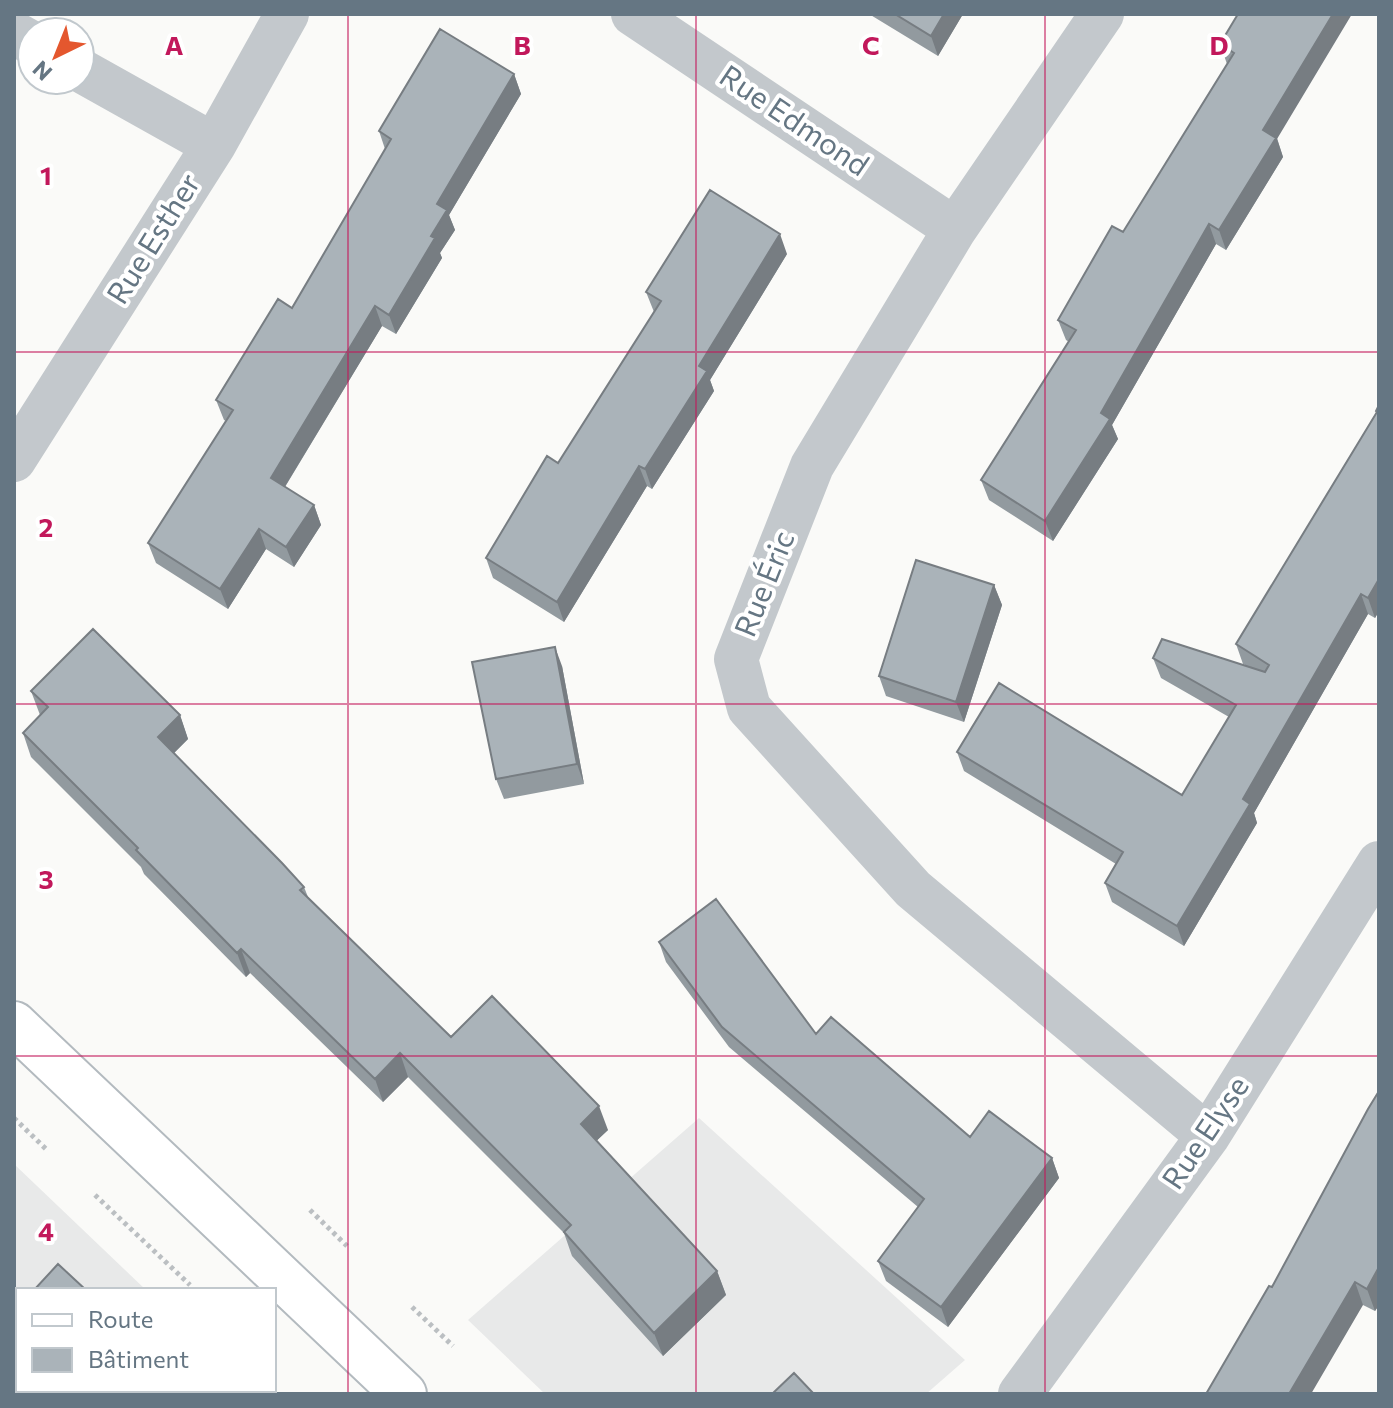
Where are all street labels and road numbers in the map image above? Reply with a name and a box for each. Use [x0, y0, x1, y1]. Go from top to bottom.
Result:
street label: Rue Edmond [714, 55, 877, 182]
street label: Rue Esther [97, 166, 206, 310]
street label: Rue Éric [725, 525, 801, 641]
street label: Rue Elyse [1153, 1068, 1255, 1195]

